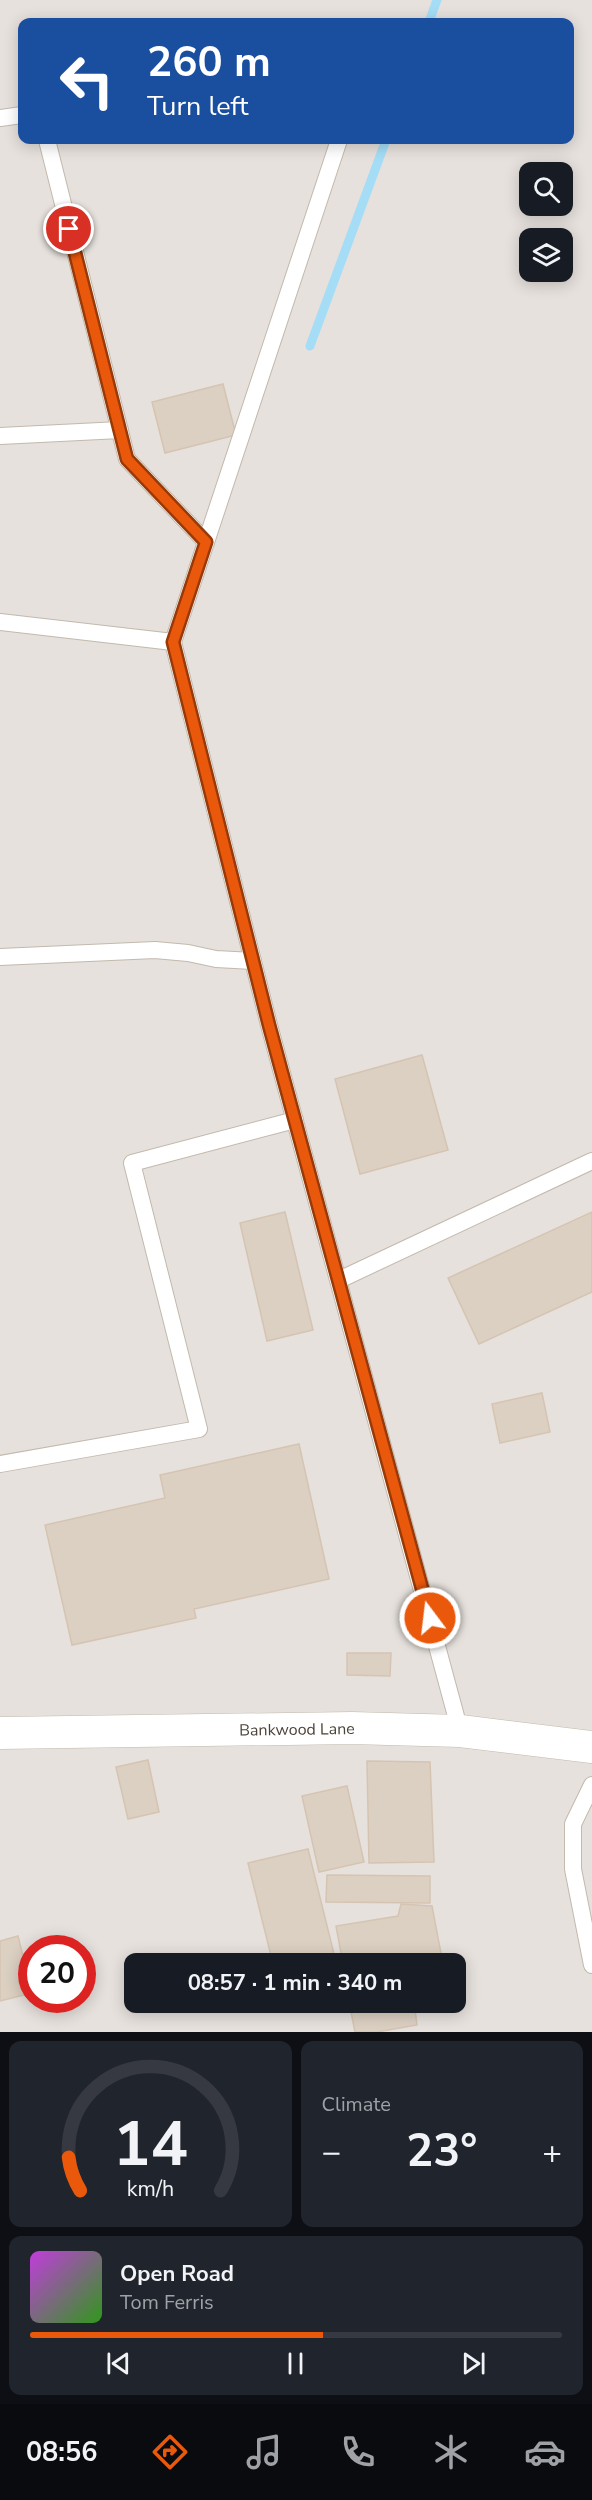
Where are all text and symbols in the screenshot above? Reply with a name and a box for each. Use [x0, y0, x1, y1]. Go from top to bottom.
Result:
text: 260 m [147, 34, 271, 91]
icon: left [48, 42, 126, 120]
text: Turn left [147, 88, 248, 125]
map controls [519, 162, 573, 282]
button: search [519, 162, 573, 216]
pin [43, 203, 94, 254]
icon: arrive [52, 212, 85, 245]
button: layers [519, 228, 573, 282]
position arrow [398, 1586, 462, 1650]
street label: Bankwood Lane [239, 1718, 355, 1742]
speed limit sign: 20 [18, 1935, 96, 2013]
text: 08:57 · 1 min · 340 m [188, 1968, 402, 1998]
text: Climate [322, 2091, 391, 2118]
text: 14 [113, 2102, 188, 2187]
text: 23° [406, 2121, 477, 2182]
text: − [322, 2130, 341, 2175]
text: + [542, 2130, 562, 2175]
text: km/h [127, 2174, 174, 2204]
text: Open Road [120, 2259, 234, 2289]
text: Tom Ferris [120, 2289, 214, 2316]
icon: previous [102, 2347, 135, 2380]
icon: pause [279, 2347, 312, 2380]
icon: next [457, 2347, 490, 2380]
icon: directions [149, 2431, 191, 2473]
icon: music [243, 2431, 285, 2473]
icon: phone [337, 2431, 379, 2473]
icon: climate [430, 2431, 472, 2473]
icon: car [524, 2431, 566, 2473]
text: 08:56 [26, 2434, 97, 2471]

